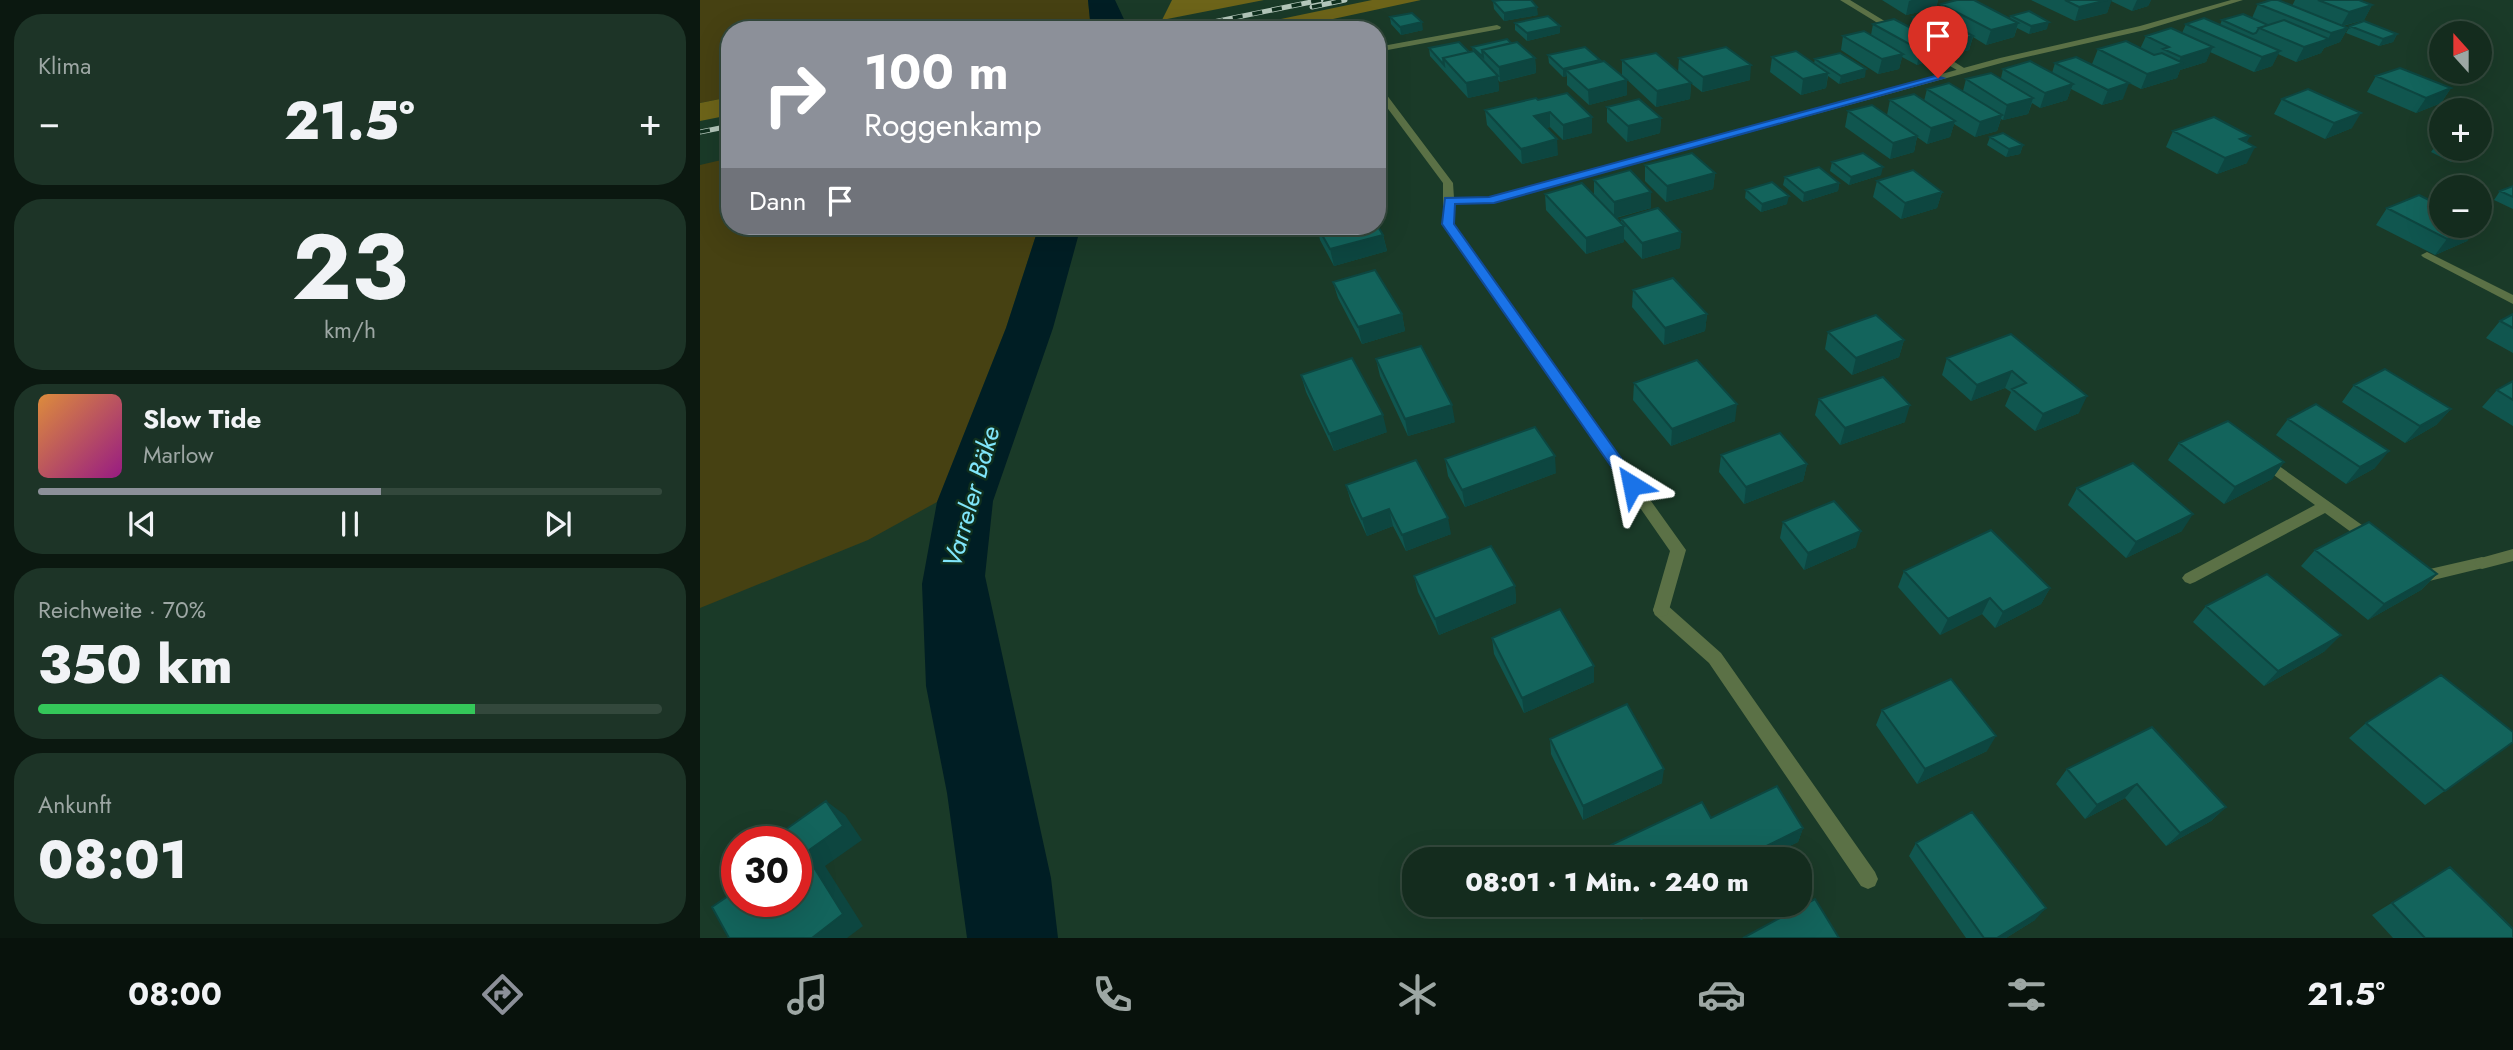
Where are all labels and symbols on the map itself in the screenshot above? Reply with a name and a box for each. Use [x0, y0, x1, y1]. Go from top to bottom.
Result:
pin [1908, 6, 1968, 78]
north arrow [2429, 21, 2492, 84]
water label: Varreler Bäke [933, 422, 1009, 572]
position arrow [1595, 448, 1669, 522]
speed limit sign: 30 [721, 826, 812, 917]

